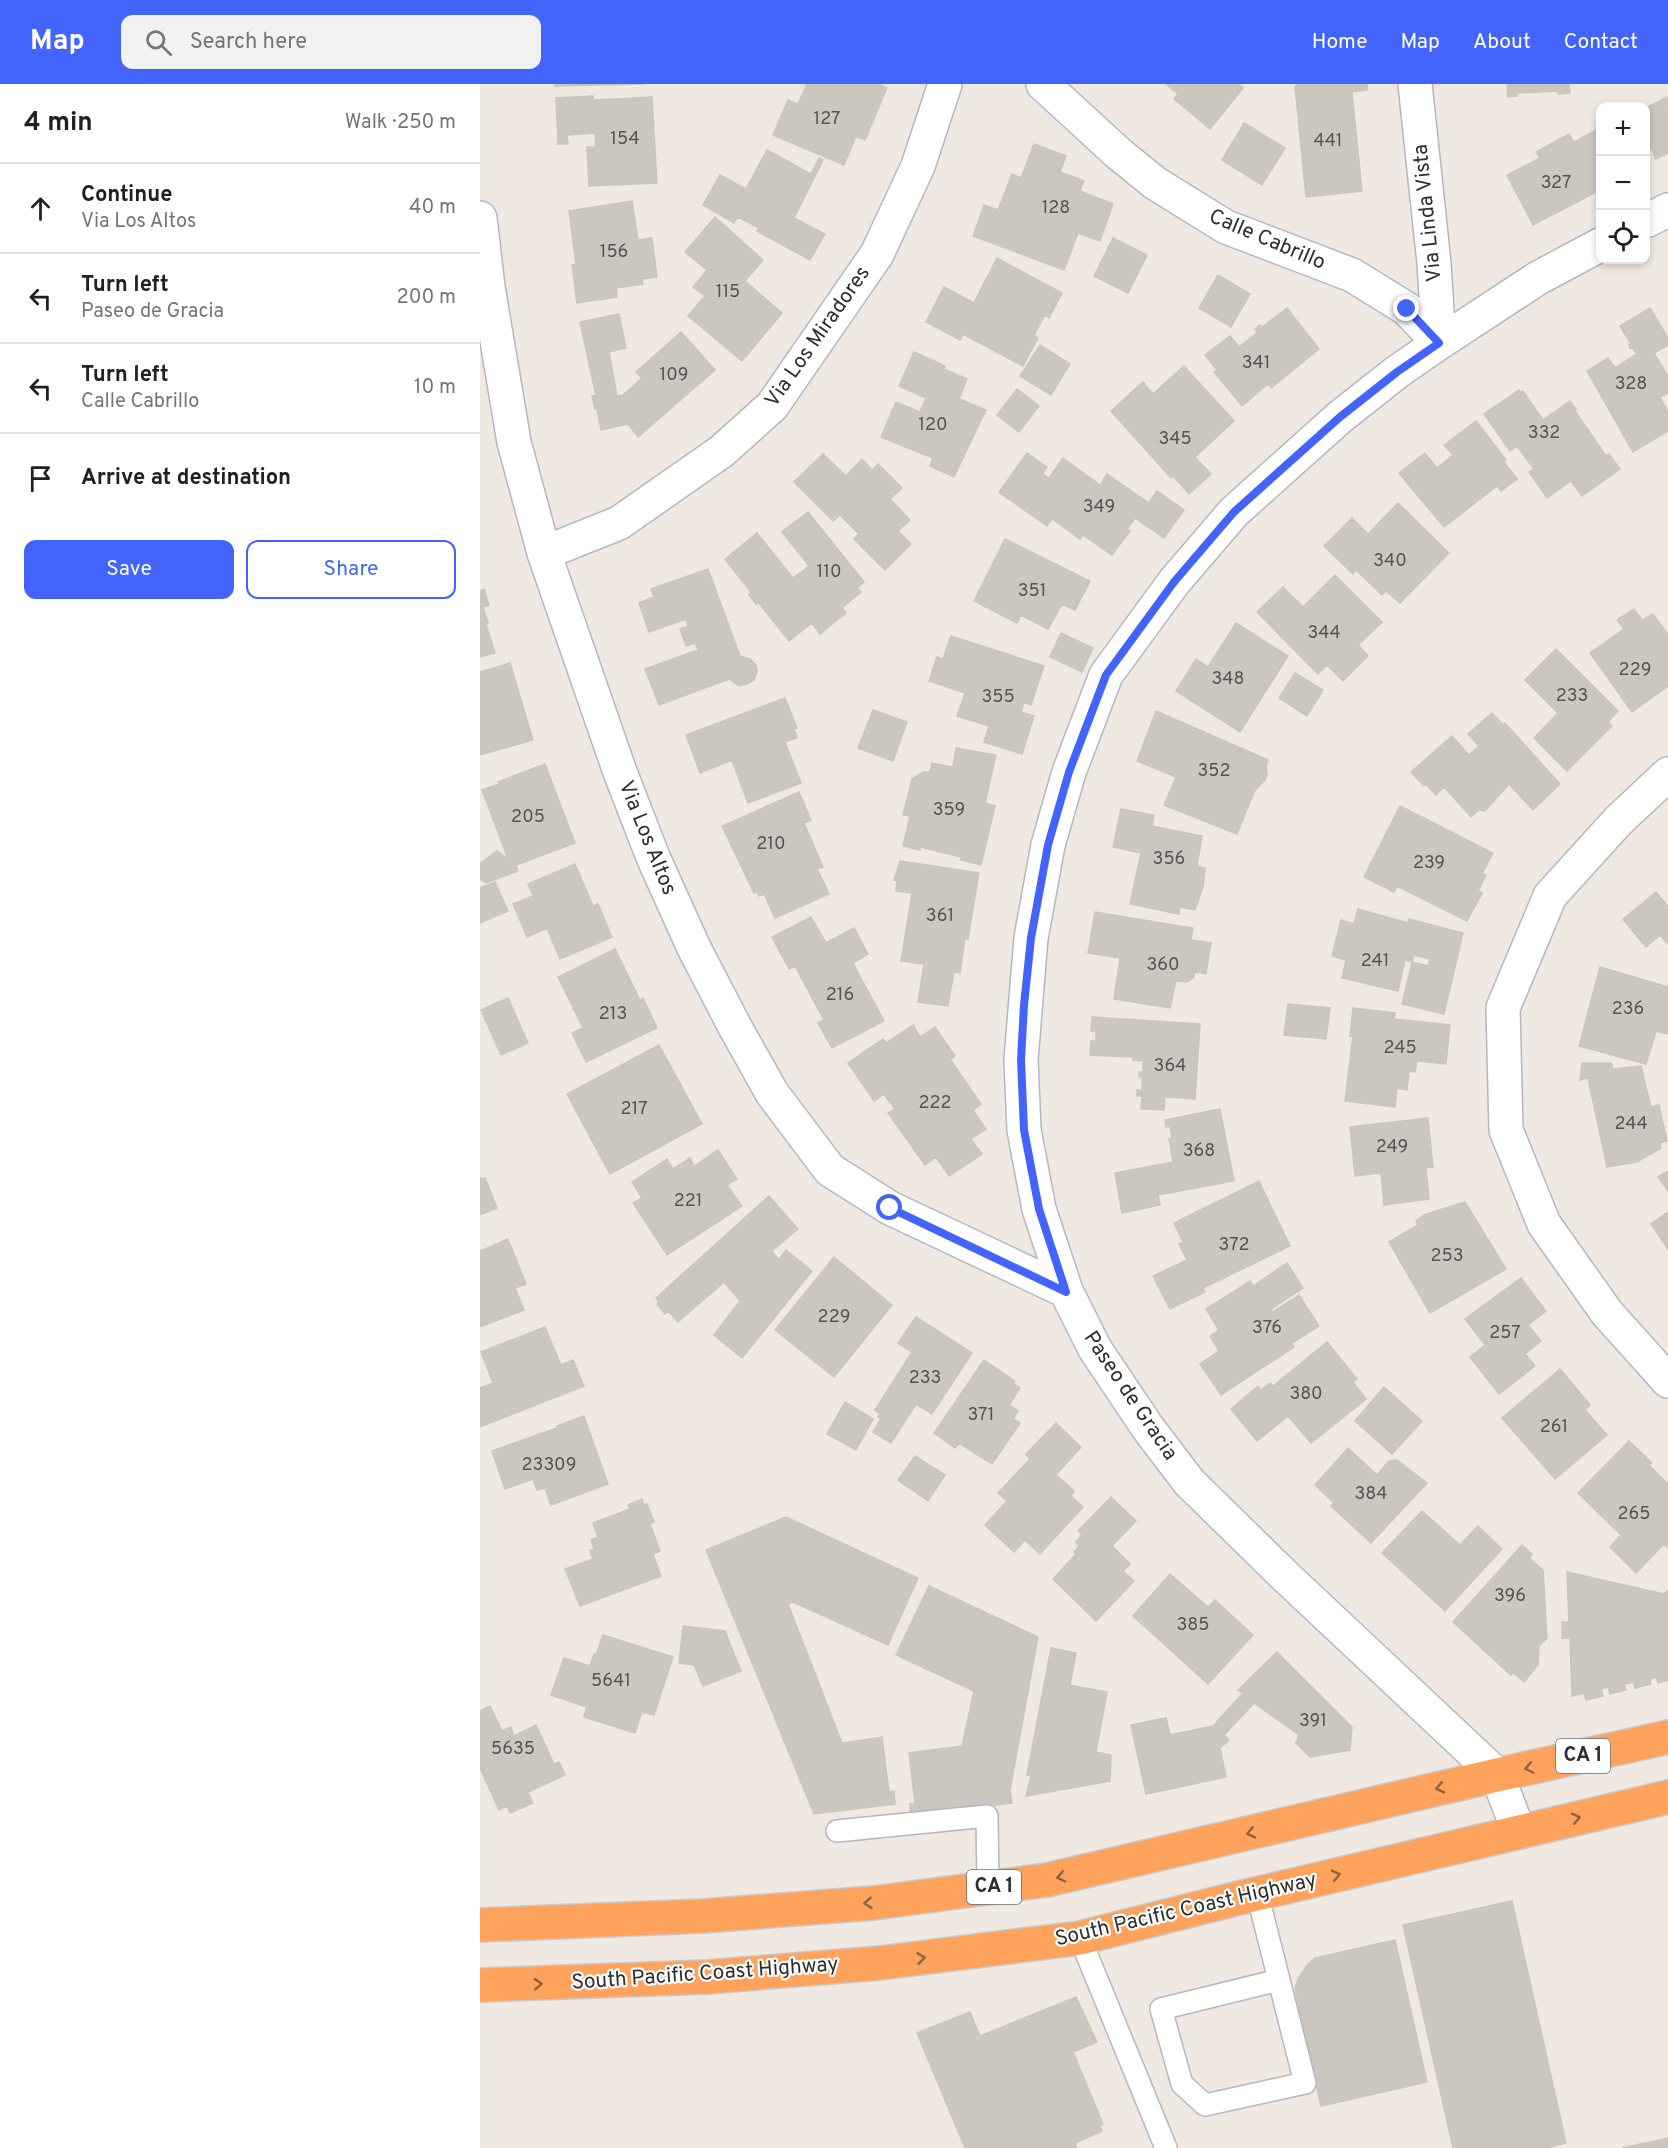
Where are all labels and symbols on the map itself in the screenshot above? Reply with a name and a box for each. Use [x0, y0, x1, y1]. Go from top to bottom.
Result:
house number: 127 [814, 108, 840, 131]
house number: 154 [610, 128, 640, 151]
house number: 441 [1313, 130, 1343, 153]
street label: Via Linda Vista [1407, 143, 1449, 283]
house number: 327 [1541, 172, 1571, 195]
house number: 128 [1042, 197, 1070, 220]
street label: Calle Cabrillo [1205, 203, 1329, 277]
house number: 156 [600, 241, 628, 264]
street label: Via Los Miradores [759, 261, 877, 413]
house number: 115 [716, 281, 740, 304]
route end [1393, 295, 1419, 321]
house number: 341 [1242, 352, 1270, 375]
house number: 109 [659, 364, 689, 387]
house number: 328 [1615, 373, 1647, 396]
house number: 120 [918, 414, 948, 437]
house number: 332 [1528, 422, 1560, 445]
house number: 345 [1158, 428, 1192, 451]
house number: 349 [1083, 496, 1115, 519]
house number: 340 [1373, 550, 1407, 573]
house number: 110 [817, 561, 841, 584]
house number: 351 [1018, 580, 1046, 603]
house number: 344 [1307, 622, 1341, 645]
house number: 229 [1619, 659, 1651, 682]
house number: 348 [1211, 668, 1245, 691]
house number: 233 [1556, 685, 1588, 708]
house number: 355 [981, 686, 1015, 709]
house number: 352 [1198, 760, 1230, 783]
street label: Via Los Altos [612, 777, 682, 899]
house number: 359 [933, 799, 965, 822]
house number: 205 [511, 806, 545, 829]
house number: 210 [756, 833, 786, 856]
house number: 356 [1153, 848, 1185, 871]
house number: 239 [1413, 852, 1445, 875]
house number: 361 [926, 905, 954, 928]
house number: 241 [1361, 950, 1389, 973]
house number: 360 [1146, 954, 1180, 977]
house number: 216 [826, 984, 854, 1007]
house number: 236 [1612, 998, 1644, 1021]
house number: 213 [599, 1003, 627, 1026]
house number: 245 [1383, 1037, 1417, 1060]
house number: 364 [1154, 1055, 1186, 1078]
house number: 222 [918, 1092, 952, 1115]
house number: 217 [620, 1098, 648, 1121]
house number: 244 [1614, 1113, 1648, 1136]
house number: 249 [1376, 1136, 1408, 1159]
house number: 368 [1183, 1140, 1215, 1163]
house number: 221 [674, 1190, 702, 1213]
route start [876, 1194, 902, 1220]
house number: 372 [1219, 1234, 1249, 1257]
house number: 253 [1430, 1245, 1464, 1268]
house number: 229 [818, 1306, 850, 1329]
house number: 376 [1252, 1317, 1282, 1340]
house number: 257 [1489, 1322, 1521, 1345]
street label: Paseo de Gracia [1077, 1326, 1183, 1466]
house number: 233 [909, 1367, 941, 1390]
house number: 380 [1289, 1383, 1323, 1406]
house number: 371 [967, 1404, 995, 1427]
house number: 261 [1540, 1416, 1568, 1439]
house number: 23309 [522, 1454, 576, 1477]
house number: 384 [1354, 1483, 1388, 1506]
house number: 265 [1618, 1503, 1650, 1526]
house number: 396 [1494, 1585, 1526, 1608]
house number: 385 [1176, 1614, 1210, 1637]
house number: 5641 [591, 1670, 631, 1693]
house number: 391 [1299, 1710, 1327, 1733]
house number: 5635 [491, 1738, 535, 1761]
road number: CA 1 [1556, 1739, 1610, 1773]
one-way arrow [1524, 1760, 1534, 1773]
one-way arrow [1436, 1781, 1446, 1794]
one-way arrow [1570, 1813, 1580, 1826]
one-way arrow [1246, 1825, 1256, 1838]
street label: South Pacific Coast Highway [1053, 1867, 1319, 1953]
one-way arrow [1331, 1869, 1341, 1882]
road number: CA 1 [967, 1870, 1021, 1904]
one-way arrow [1056, 1870, 1066, 1883]
one-way arrow [863, 1896, 872, 1909]
street label: South Pacific Coast Highway [571, 1951, 839, 1997]
one-way arrow [917, 1952, 926, 1964]
one-way arrow [534, 1978, 543, 1990]

